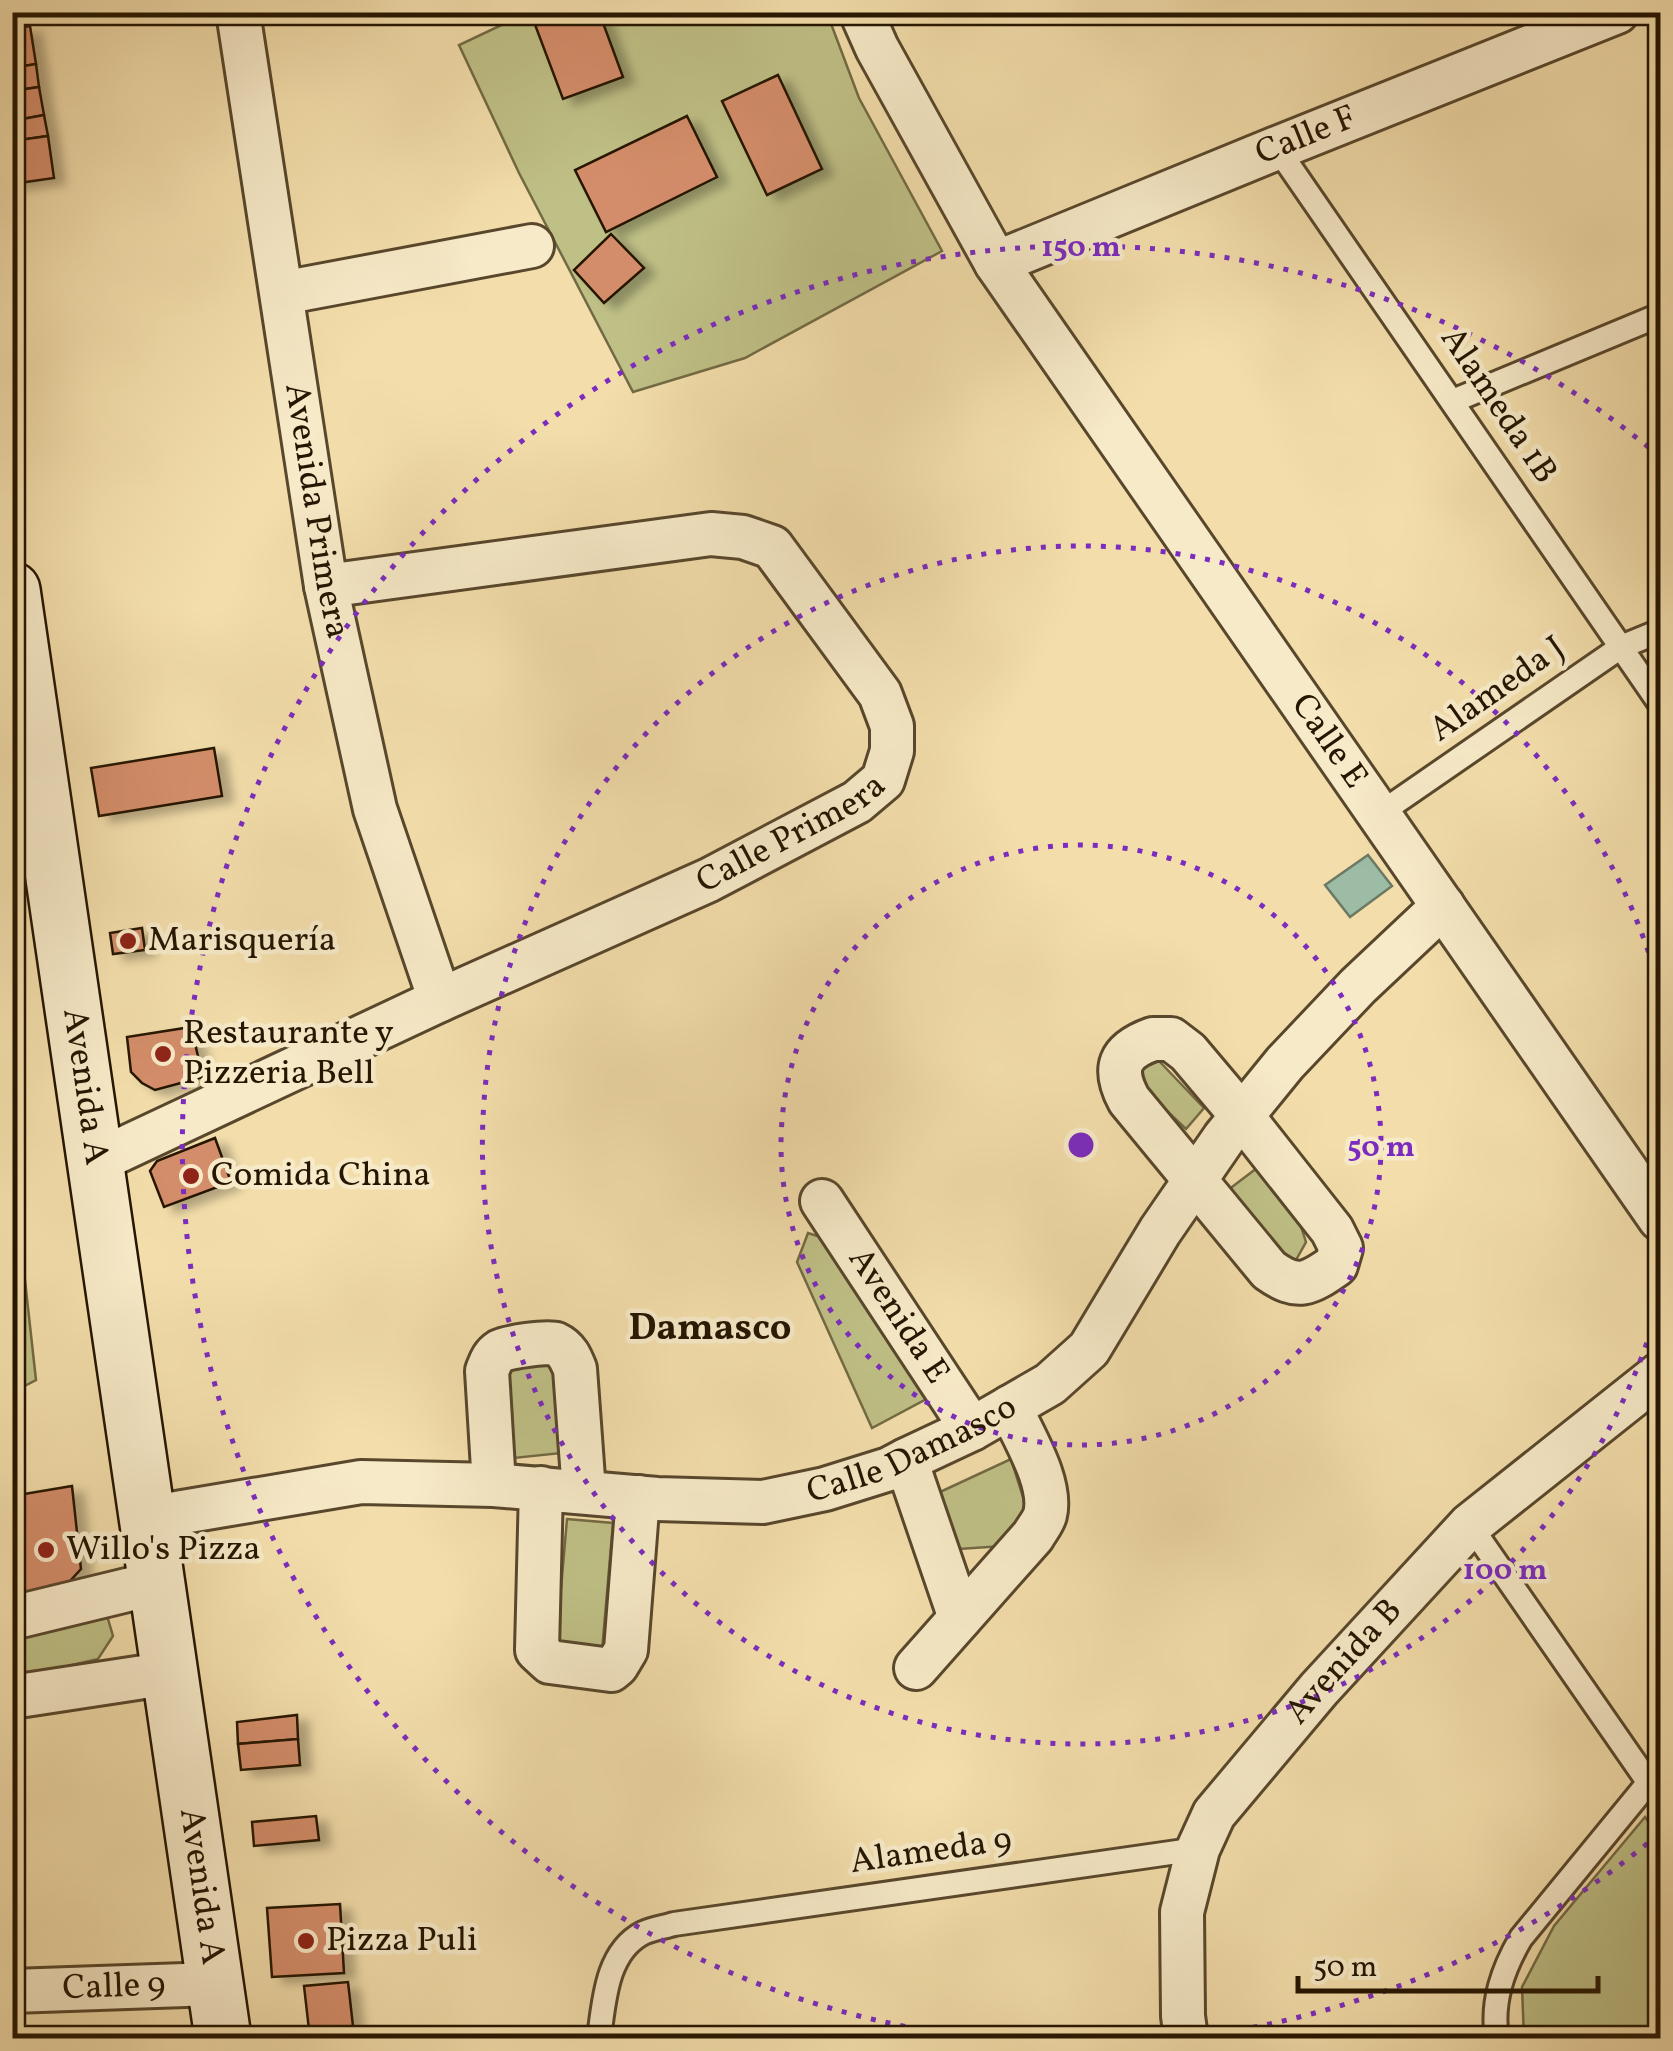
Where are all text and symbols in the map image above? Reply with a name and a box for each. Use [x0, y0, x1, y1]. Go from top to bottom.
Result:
street label: Calle F [1249, 95, 1364, 178]
text: 150 m [1041, 227, 1121, 269]
street label: Alameda 1B [1428, 318, 1568, 494]
street label: Avenida Primera [271, 380, 361, 643]
street label: Alameda J [1420, 626, 1576, 754]
street label: Calle E [1279, 685, 1378, 799]
street label: Calle Primera [688, 763, 897, 906]
place label: Marisquería [148, 917, 336, 965]
marker: Marisquería [117, 930, 139, 952]
street label: Avenida A [49, 1005, 119, 1168]
place label: Restaurante y Pizzeria Bell [183, 1010, 394, 1098]
marker: Restaurante y Pizzeria Bell [152, 1043, 174, 1065]
centre of rings [1063, 1127, 1099, 1163]
text: 50 m [1347, 1127, 1415, 1169]
place label: Comida China [211, 1152, 431, 1200]
marker: Comida China [180, 1165, 202, 1187]
street label: Avenida E [835, 1239, 960, 1394]
district label: Damasco [628, 1303, 792, 1356]
street label: Calle Damasco [803, 1384, 1026, 1516]
place label: Willo's Pizza [66, 1526, 261, 1574]
marker: Willo's Pizza [35, 1539, 57, 1561]
text: 100 m [1463, 1550, 1547, 1592]
street label: Avenida B [1275, 1589, 1414, 1735]
street label: Avenida A [166, 1805, 236, 1968]
street label: Alameda 9 [847, 1817, 1015, 1887]
place label: Pizza Puli [326, 1917, 477, 1965]
marker: Pizza Puli [295, 1930, 317, 1952]
scale bar [1298, 1931, 1598, 1993]
text: 50 m [1313, 1947, 1377, 1989]
street label: Calle 9 [62, 1962, 166, 2013]

